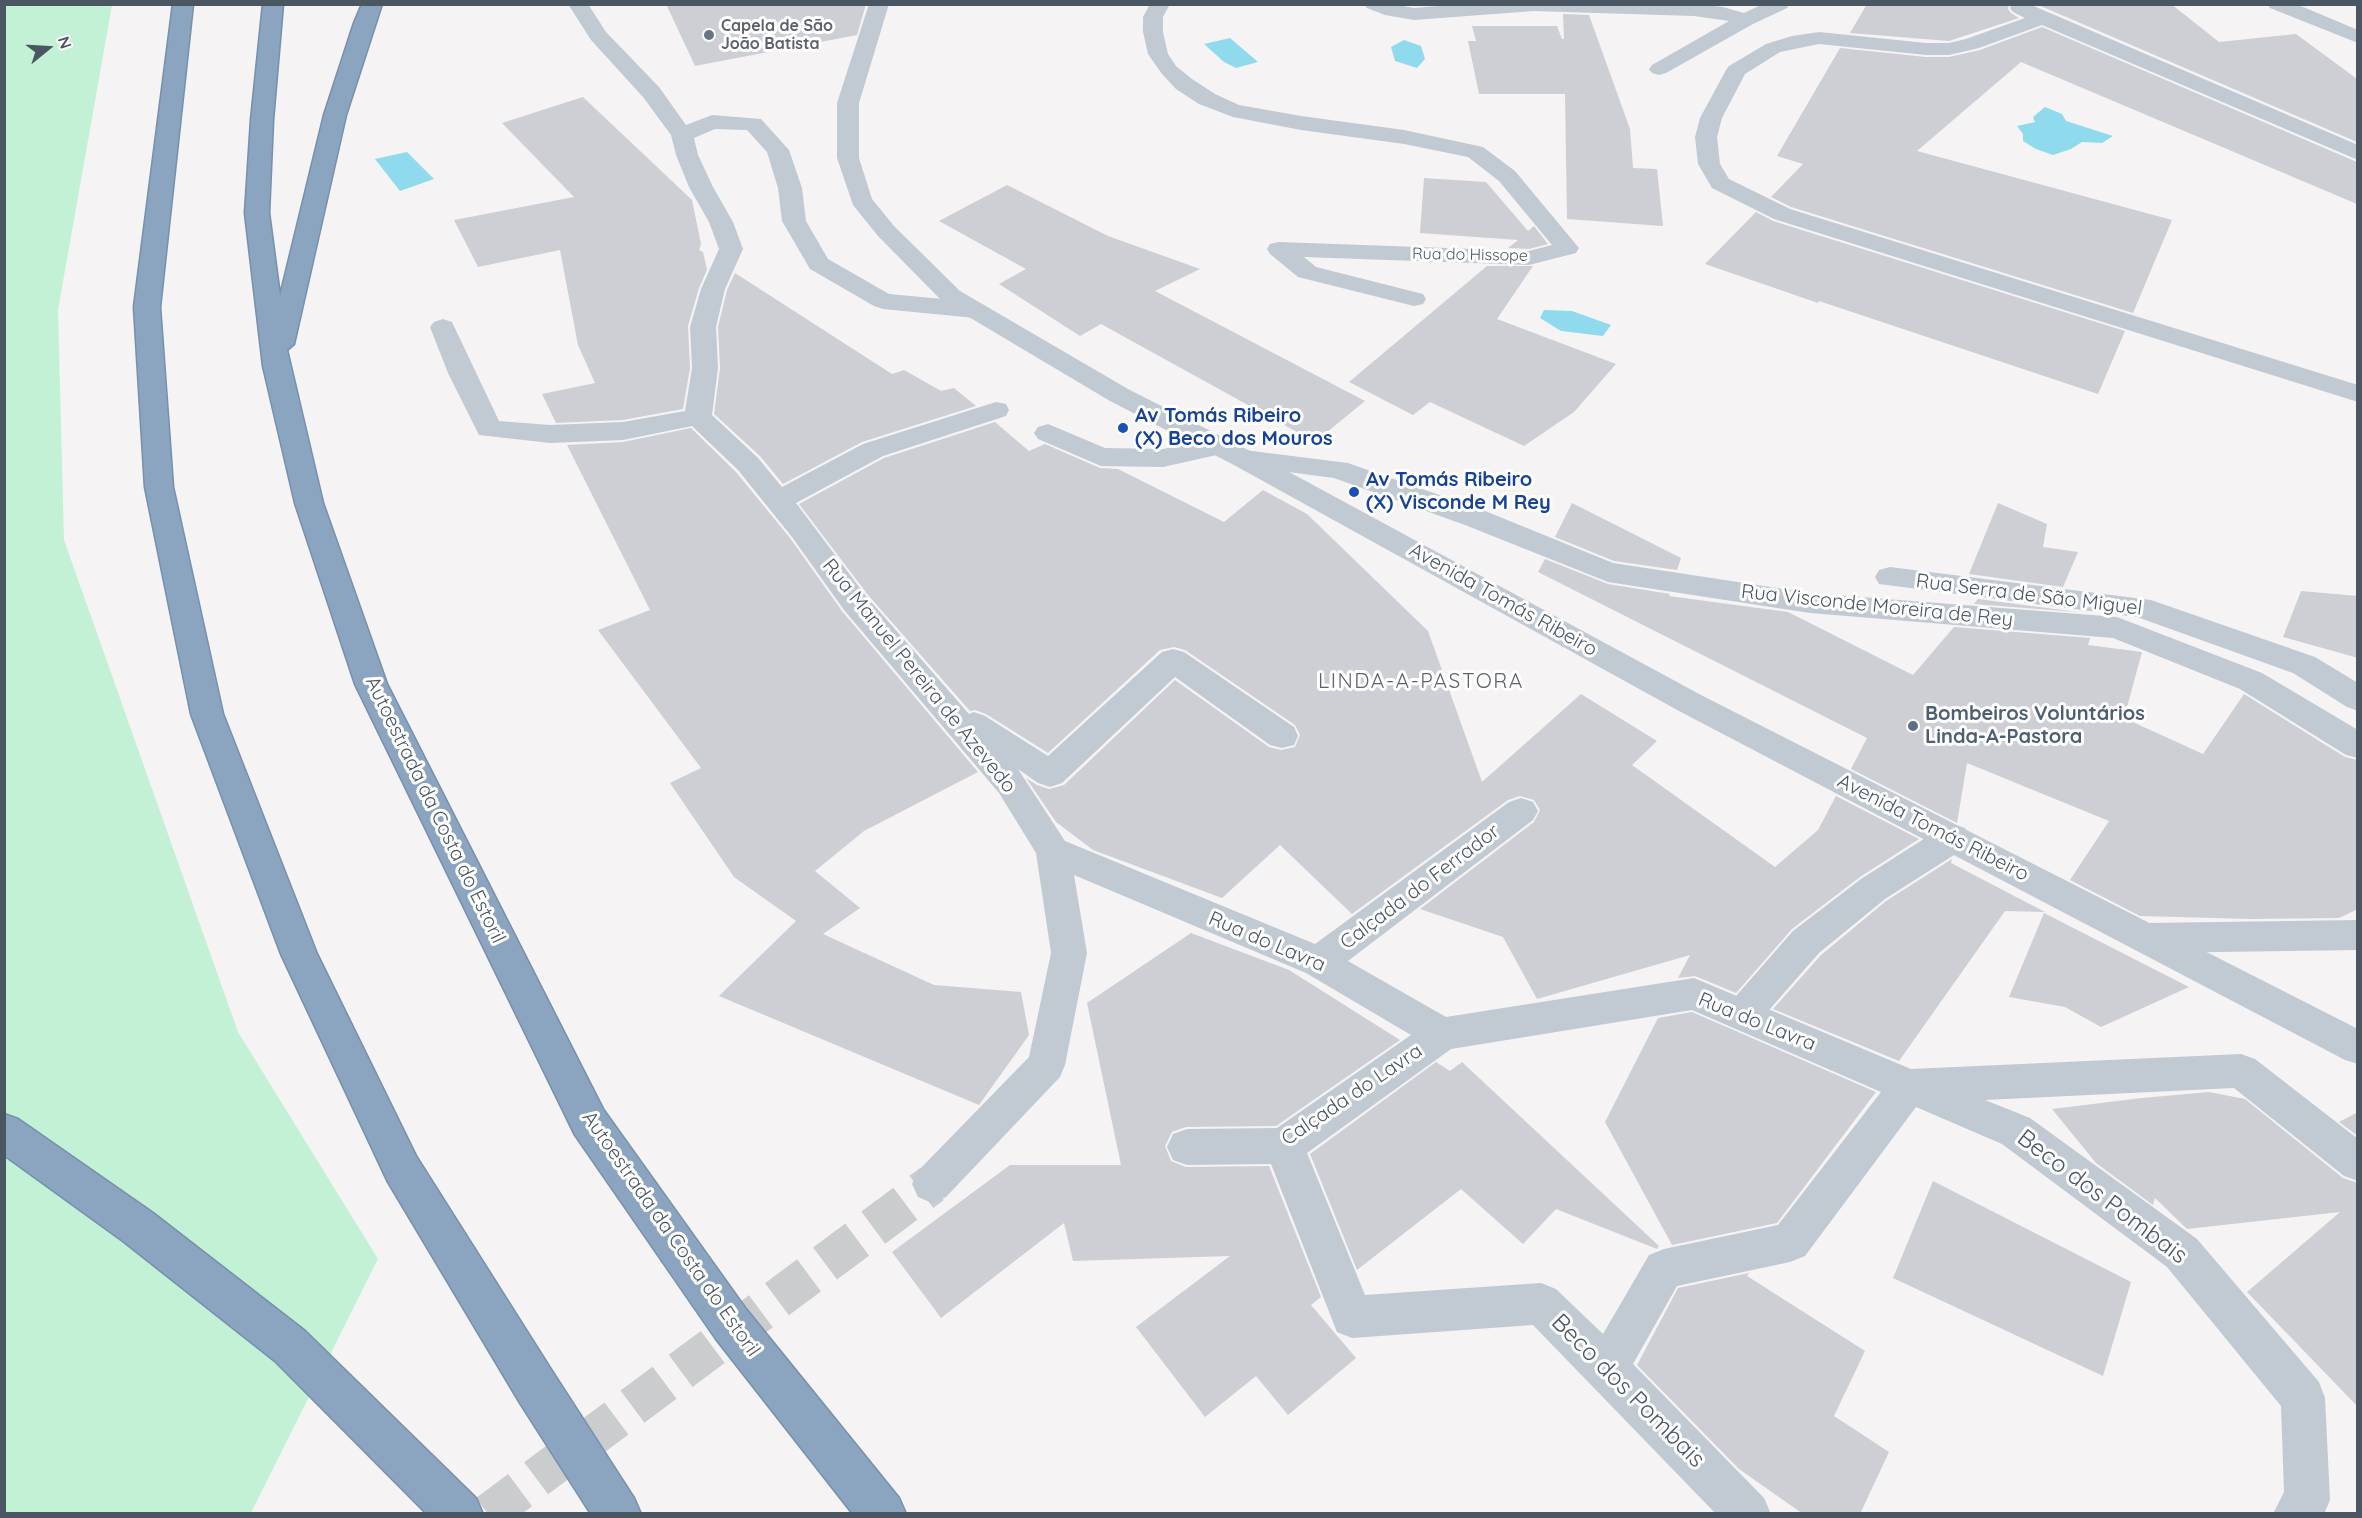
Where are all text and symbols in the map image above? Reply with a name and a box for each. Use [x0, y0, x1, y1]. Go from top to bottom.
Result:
place label: Capela de São João Batista [721, 16, 833, 54]
north arrow [18, 18, 78, 78]
marker: Capela de São João Batista [702, 28, 716, 42]
text: N [54, 34, 76, 51]
street label: Rua do Hissope [1412, 244, 1528, 266]
place label: Av Tomás Ribeiro (X) Beco dos Mouros [1135, 404, 1333, 451]
marker: Av Tomás Ribeiro (X) Beco dos Mouros [1116, 421, 1130, 435]
place label: Av Tomás Ribeiro (X) Visconde M Rey [1366, 468, 1551, 515]
marker: Av Tomás Ribeiro (X) Visconde M Rey [1347, 485, 1361, 499]
street label: Avenida Tomás Ribeiro [1405, 538, 1601, 662]
street label: Rua Manuel Pereira de Azevedo [817, 554, 1021, 798]
street label: Rua Serra de São Miguel [1915, 569, 2143, 621]
street label: Rua Visconde Moreira de Rey [1740, 580, 2014, 632]
district label: LINDA-A-PASTORA [1318, 669, 1524, 695]
street label: Autoestrada da Costa do Estoril [360, 673, 510, 947]
place label: Bombeiros Voluntários Linda-A-Pastora [1925, 702, 2145, 749]
marker: Bombeiros Voluntários Linda-A-Pastora [1906, 719, 1920, 733]
street label: Avenida Tomás Ribeiro [1833, 769, 2033, 887]
street label: Calçada do Ferrador [1336, 819, 1504, 955]
street label: Rua do Lavra [1205, 907, 1329, 977]
street label: Rua do Lavra [1695, 988, 1819, 1056]
street label: Calçada do Lavra [1277, 1039, 1427, 1151]
street label: Autoestrada da Costa do Estoril [577, 1107, 765, 1361]
street label: Beco dos Pombais [2011, 1124, 2193, 1270]
street label: Beco dos Pombais [1545, 1308, 1711, 1474]

